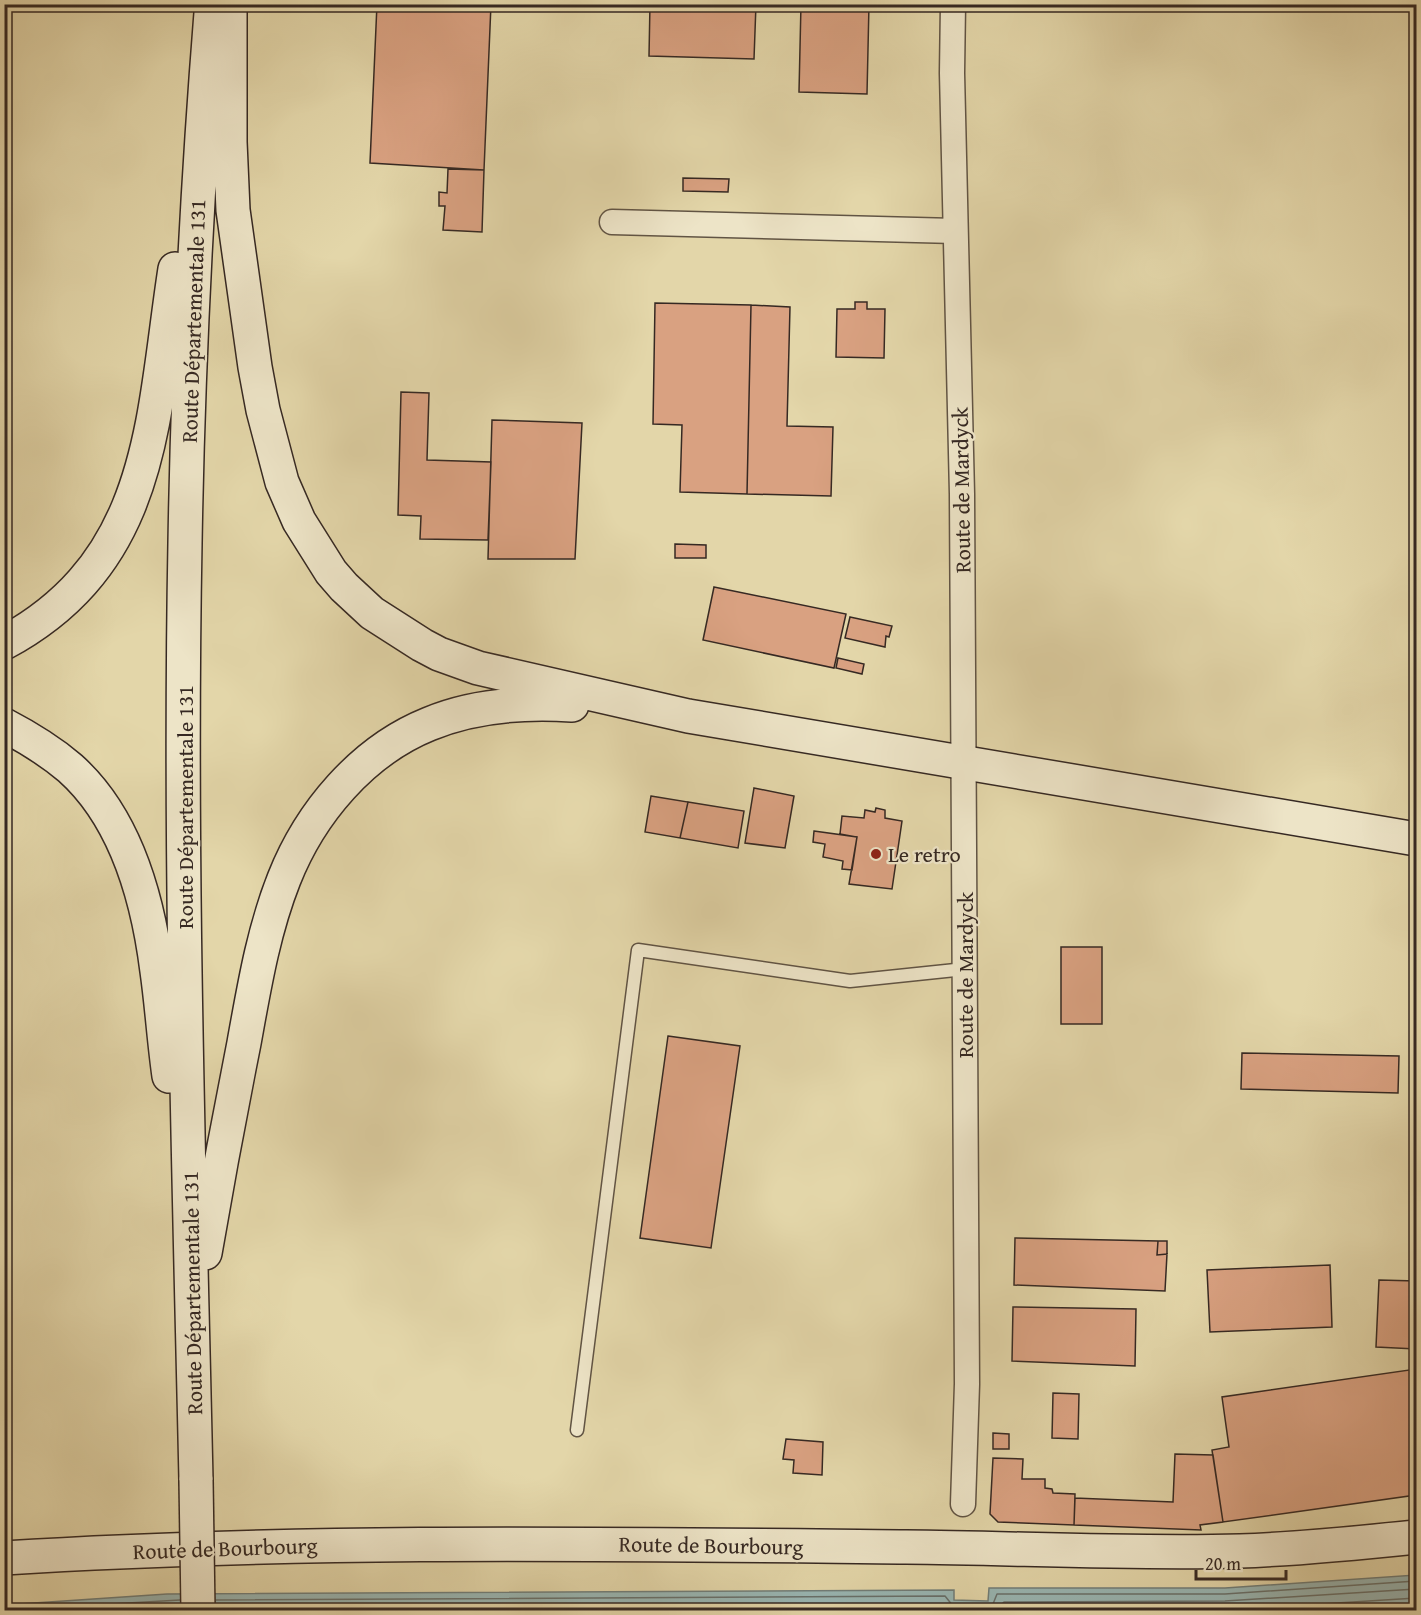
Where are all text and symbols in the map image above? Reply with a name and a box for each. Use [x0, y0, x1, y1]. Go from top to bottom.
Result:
street label: Route Départementale 131 [173, 199, 213, 443]
street label: Route de Mardyck [944, 406, 978, 573]
street label: Route Départementale 131 [169, 685, 201, 929]
place label: Le retro [888, 838, 961, 870]
marker: Le retro [869, 847, 883, 861]
street label: Route de Mardyck [949, 891, 981, 1058]
street label: Route Départementale 131 [174, 1171, 210, 1415]
street label: Route de Bourbourg [618, 1527, 804, 1563]
street label: Route de Bourbourg [132, 1529, 318, 1567]
scale bar [1196, 1543, 1286, 1581]
text: 20 m [1205, 1550, 1241, 1577]

